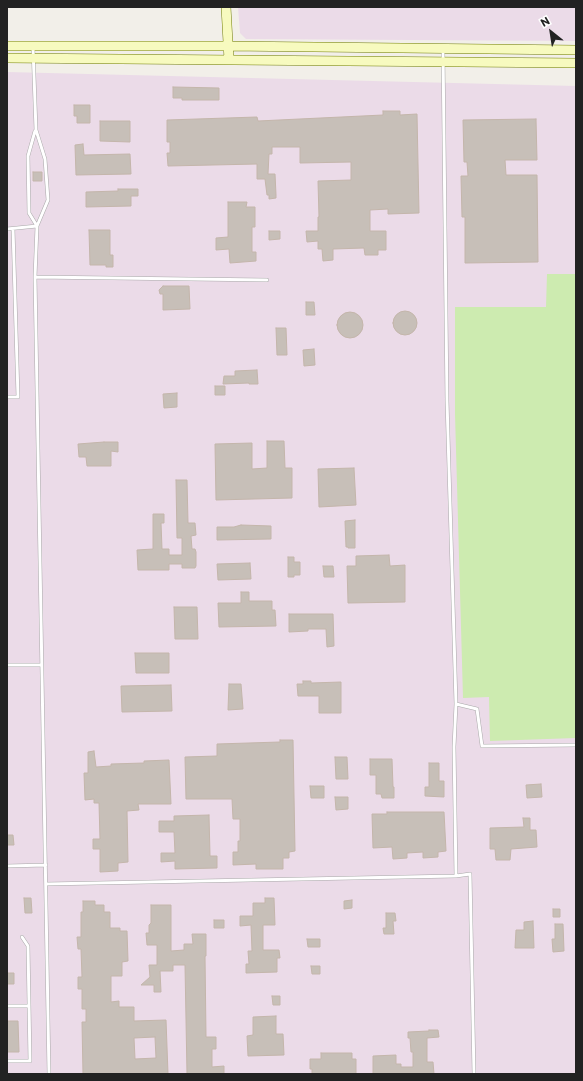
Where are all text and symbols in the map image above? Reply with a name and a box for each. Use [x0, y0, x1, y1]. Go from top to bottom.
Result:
north arrow [531, 12, 571, 52]
text: N [538, 13, 552, 29]

